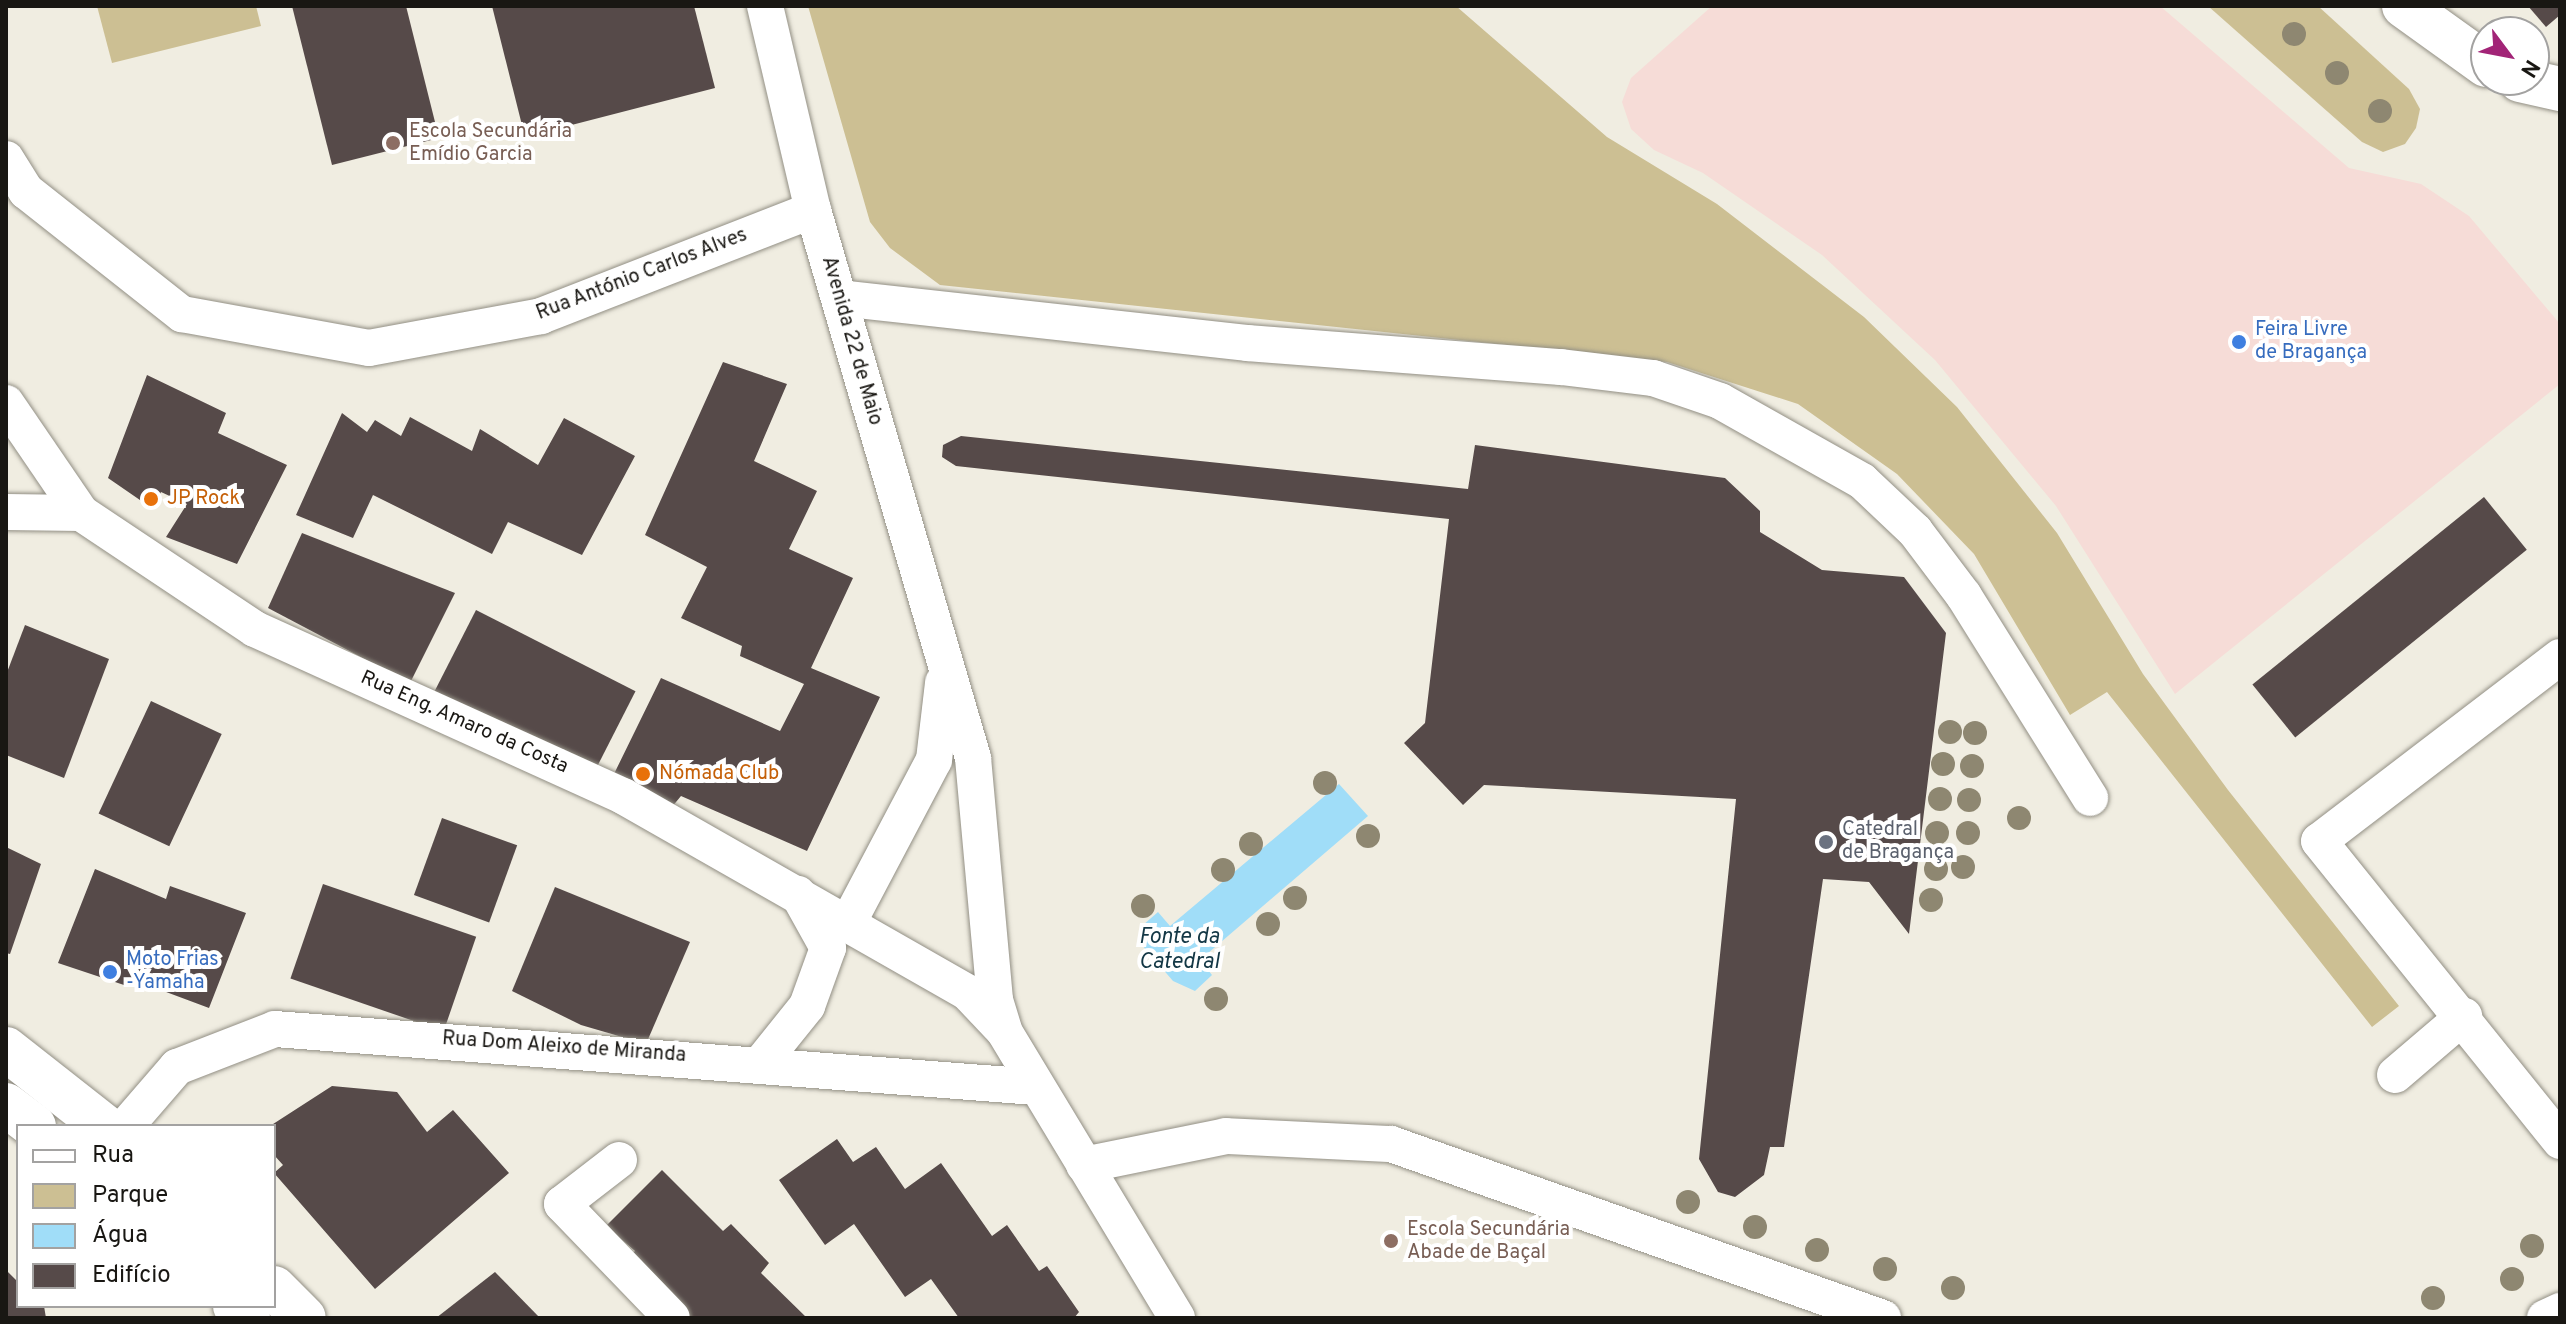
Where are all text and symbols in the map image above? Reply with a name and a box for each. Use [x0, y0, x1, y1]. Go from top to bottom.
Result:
north arrow [2470, 16, 2550, 96]
text: N [2513, 54, 2545, 82]
place label: Escola Secundária Emídio Garcia [409, 120, 572, 167]
marker: Escola Secundária Emídio Garcia [384, 134, 402, 152]
street label: Rua António Carlos Alves [532, 223, 752, 327]
street label: Avenida 22 de Maio [815, 254, 887, 428]
place label: Feira Livre de Bragança [2255, 318, 2367, 365]
marker: Feira Livre de Bragança [2230, 333, 2248, 351]
place label: JP Rock [167, 487, 240, 511]
marker: JP Rock [142, 490, 160, 508]
street label: Rua Eng. Amaro da Costa [356, 666, 572, 780]
place label: Nómada Club [659, 762, 779, 786]
marker: Nómada Club [634, 765, 652, 783]
place label: Catedral de Bragança [1842, 818, 1954, 865]
marker: Catedral de Bragança [1817, 833, 1835, 851]
water label: Fonte da Catedral [1139, 924, 1219, 976]
place label: Moto Frias -Yamaha [126, 948, 219, 995]
marker: Moto Frias -Yamaha [101, 963, 119, 981]
street label: Rua Dom Aleixo de Miranda [441, 1027, 687, 1069]
legend [16, 1124, 276, 1308]
text: Rua [92, 1141, 134, 1171]
text: Parque [92, 1181, 168, 1211]
place label: Escola Secundária Abade de Baçal [1407, 1218, 1570, 1265]
text: Água [92, 1221, 148, 1251]
marker: Escola Secundária Abade de Baçal [1382, 1232, 1400, 1250]
text: Edifício [92, 1261, 171, 1291]

